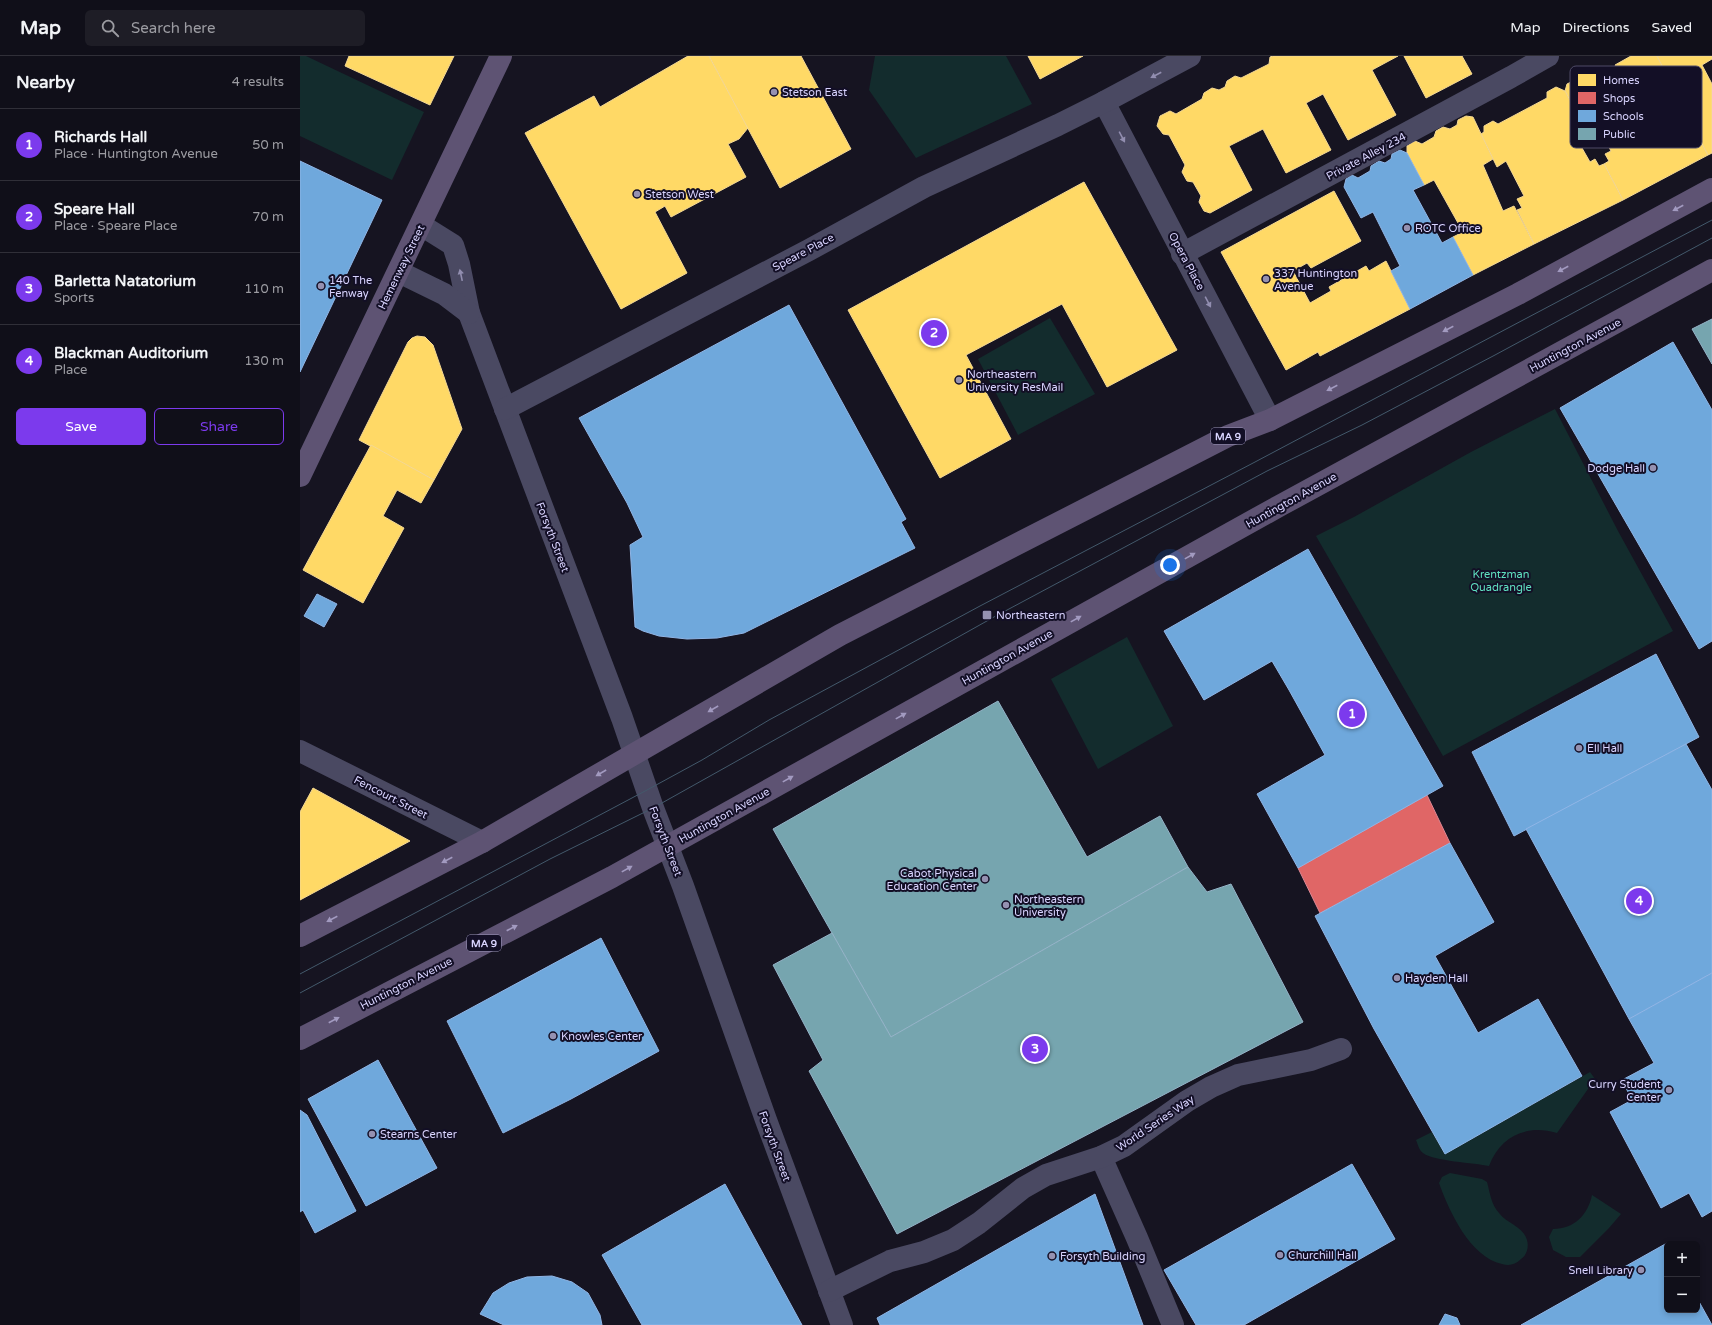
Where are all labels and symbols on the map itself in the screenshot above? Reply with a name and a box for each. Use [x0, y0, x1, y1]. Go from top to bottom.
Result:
legend [1570, 66, 1702, 148]
one-way arrow [1150, 71, 1161, 78]
text: Homes [1603, 74, 1639, 87]
place label: Stetson East [782, 86, 847, 99]
marker: Stetson East [769, 87, 779, 97]
text: Shops [1603, 92, 1635, 105]
text: Schools [1603, 110, 1644, 123]
text: Public [1603, 128, 1635, 141]
street label: Private Alley 234 [1324, 130, 1408, 183]
one-way arrow [1119, 131, 1126, 143]
place label: Stetson West [645, 188, 714, 201]
marker: Stetson West [632, 189, 642, 199]
one-way arrow [1672, 204, 1684, 211]
place label: ROTC Office [1415, 222, 1481, 235]
street label: Hemenway Street [375, 223, 428, 312]
marker: ROTC Office [1402, 223, 1412, 233]
street label: Opera Place [1166, 230, 1207, 292]
street label: Speare Place [770, 231, 836, 274]
one-way arrow [1557, 266, 1569, 273]
place label: 337 Huntington Avenue [1274, 267, 1357, 293]
one-way arrow [458, 269, 464, 281]
place label: 140 The Fenway [329, 274, 372, 300]
marker: 337 Huntington Avenue [1261, 274, 1271, 284]
marker: 140 The Fenway [316, 281, 326, 291]
one-way arrow [1205, 296, 1211, 308]
street label: Huntington Avenue [1527, 316, 1623, 375]
pin: 2 [921, 318, 947, 348]
one-way arrow [1442, 326, 1454, 333]
place label: Northeastern University ResMail [967, 368, 1063, 394]
marker: Northeastern University ResMail [954, 375, 964, 385]
one-way arrow [1326, 385, 1338, 392]
road number: MA 9 [1211, 428, 1245, 444]
place label: Dodge Hall [1587, 462, 1645, 475]
marker: Dodge Hall [1648, 463, 1658, 473]
street label: Huntington Avenue [1244, 470, 1339, 531]
street label: Forsyth Street [533, 500, 572, 574]
one-way arrow [1184, 552, 1196, 559]
your location [1160, 555, 1180, 575]
park label: Krentzman Quadrangle [1470, 568, 1532, 594]
marker: Northeastern [981, 609, 993, 621]
place label: Northeastern [996, 609, 1065, 622]
one-way arrow [1070, 615, 1082, 622]
street label: Huntington Avenue [960, 627, 1055, 688]
pin: 1 [1339, 699, 1365, 729]
one-way arrow [707, 705, 719, 712]
one-way arrow [895, 712, 907, 719]
place label: Ell Hall [1587, 742, 1622, 755]
marker: Ell Hall [1574, 743, 1584, 753]
one-way arrow [595, 770, 607, 777]
street label: Fencourt Street [352, 773, 430, 822]
one-way arrow [782, 776, 793, 782]
street label: Huntington Avenue [677, 785, 772, 846]
street label: Forsyth Street [646, 804, 685, 878]
one-way arrow [442, 857, 453, 863]
one-way arrow [622, 865, 633, 872]
place label: Cabot Physical Education Center [887, 867, 978, 893]
marker: Cabot Physical Education Center [980, 874, 990, 884]
pin: 4 [1626, 886, 1652, 916]
place label: Northeastern University [1014, 893, 1083, 919]
marker: Northeastern University [1001, 900, 1011, 910]
one-way arrow [326, 916, 337, 923]
one-way arrow [506, 925, 518, 932]
road number: MA 9 [467, 935, 501, 951]
street label: Huntington Avenue [358, 955, 455, 1012]
place label: Hayden Hall [1405, 972, 1468, 985]
marker: Hayden Hall [1392, 973, 1402, 983]
one-way arrow [329, 1017, 340, 1024]
place label: Knowles Center [561, 1030, 643, 1043]
marker: Knowles Center [548, 1031, 558, 1041]
pin: 3 [1022, 1034, 1048, 1064]
place label: Curry Student Center [1588, 1078, 1662, 1104]
marker: Curry Student Center [1664, 1085, 1674, 1095]
street label: World Series Way [1114, 1093, 1197, 1154]
street label: Forsyth Street [756, 1109, 793, 1183]
place label: Stearns Center [380, 1128, 458, 1141]
marker: Stearns Center [367, 1129, 377, 1139]
place label: Churchill Hall [1288, 1249, 1357, 1262]
place label: Forsyth Building [1060, 1250, 1145, 1263]
marker: Churchill Hall [1275, 1250, 1285, 1260]
marker: Forsyth Building [1047, 1251, 1057, 1261]
place label: Snell Library [1569, 1264, 1633, 1277]
marker: Snell Library [1636, 1265, 1646, 1275]

